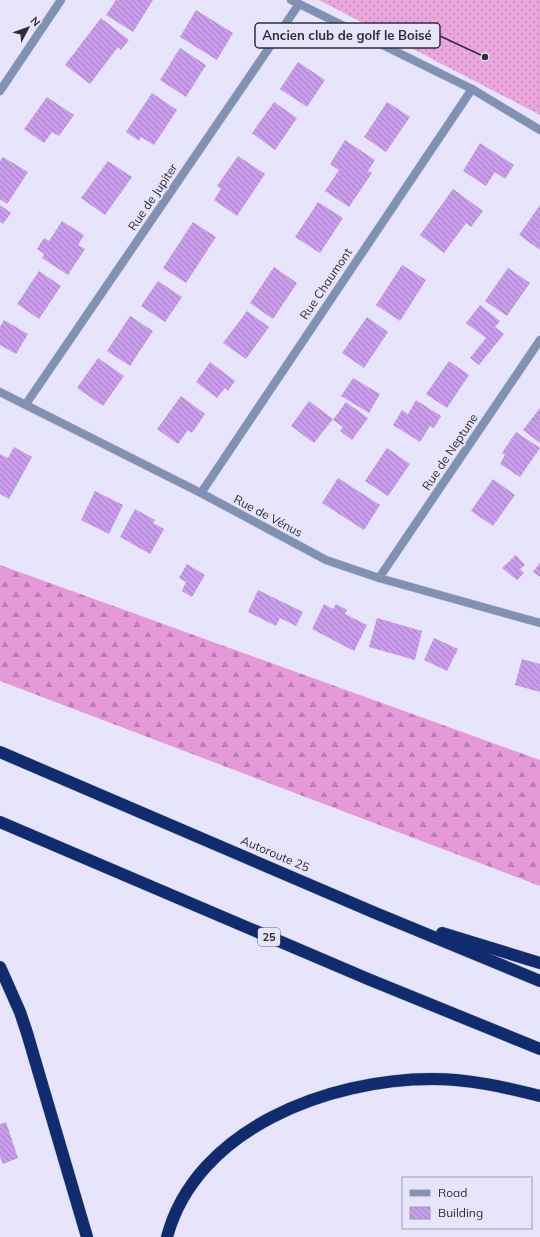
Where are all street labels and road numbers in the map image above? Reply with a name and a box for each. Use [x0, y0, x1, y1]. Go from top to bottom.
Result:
street label: Rue de Jupiter [125, 160, 181, 233]
street label: Rue Chaumont [296, 245, 355, 322]
street label: Rue de Neptune [418, 411, 481, 493]
street label: Rue de Vénus [231, 491, 305, 540]
street label: Autoroute 25 [239, 832, 312, 875]
road number: 25 [258, 928, 280, 946]

